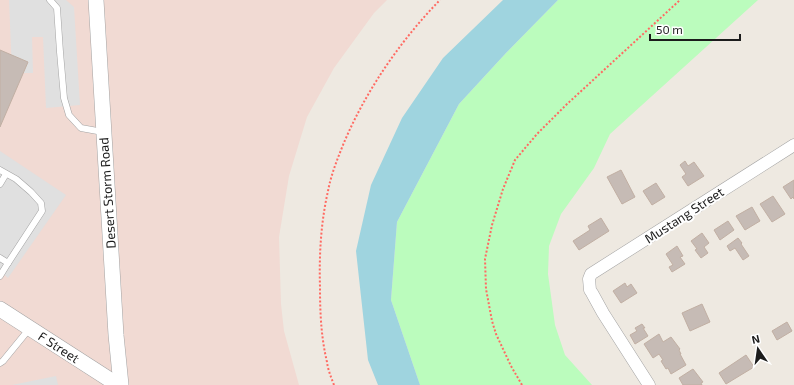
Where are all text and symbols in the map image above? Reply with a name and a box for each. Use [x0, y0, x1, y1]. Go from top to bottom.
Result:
scale bar [650, 16, 740, 42]
text: 50 m [656, 22, 683, 36]
street label: Desert Storm Road [95, 137, 119, 249]
street label: Mustang Street [641, 183, 727, 247]
street label: F Street [35, 328, 83, 366]
north arrow [738, 329, 778, 369]
text: N [750, 332, 761, 346]

